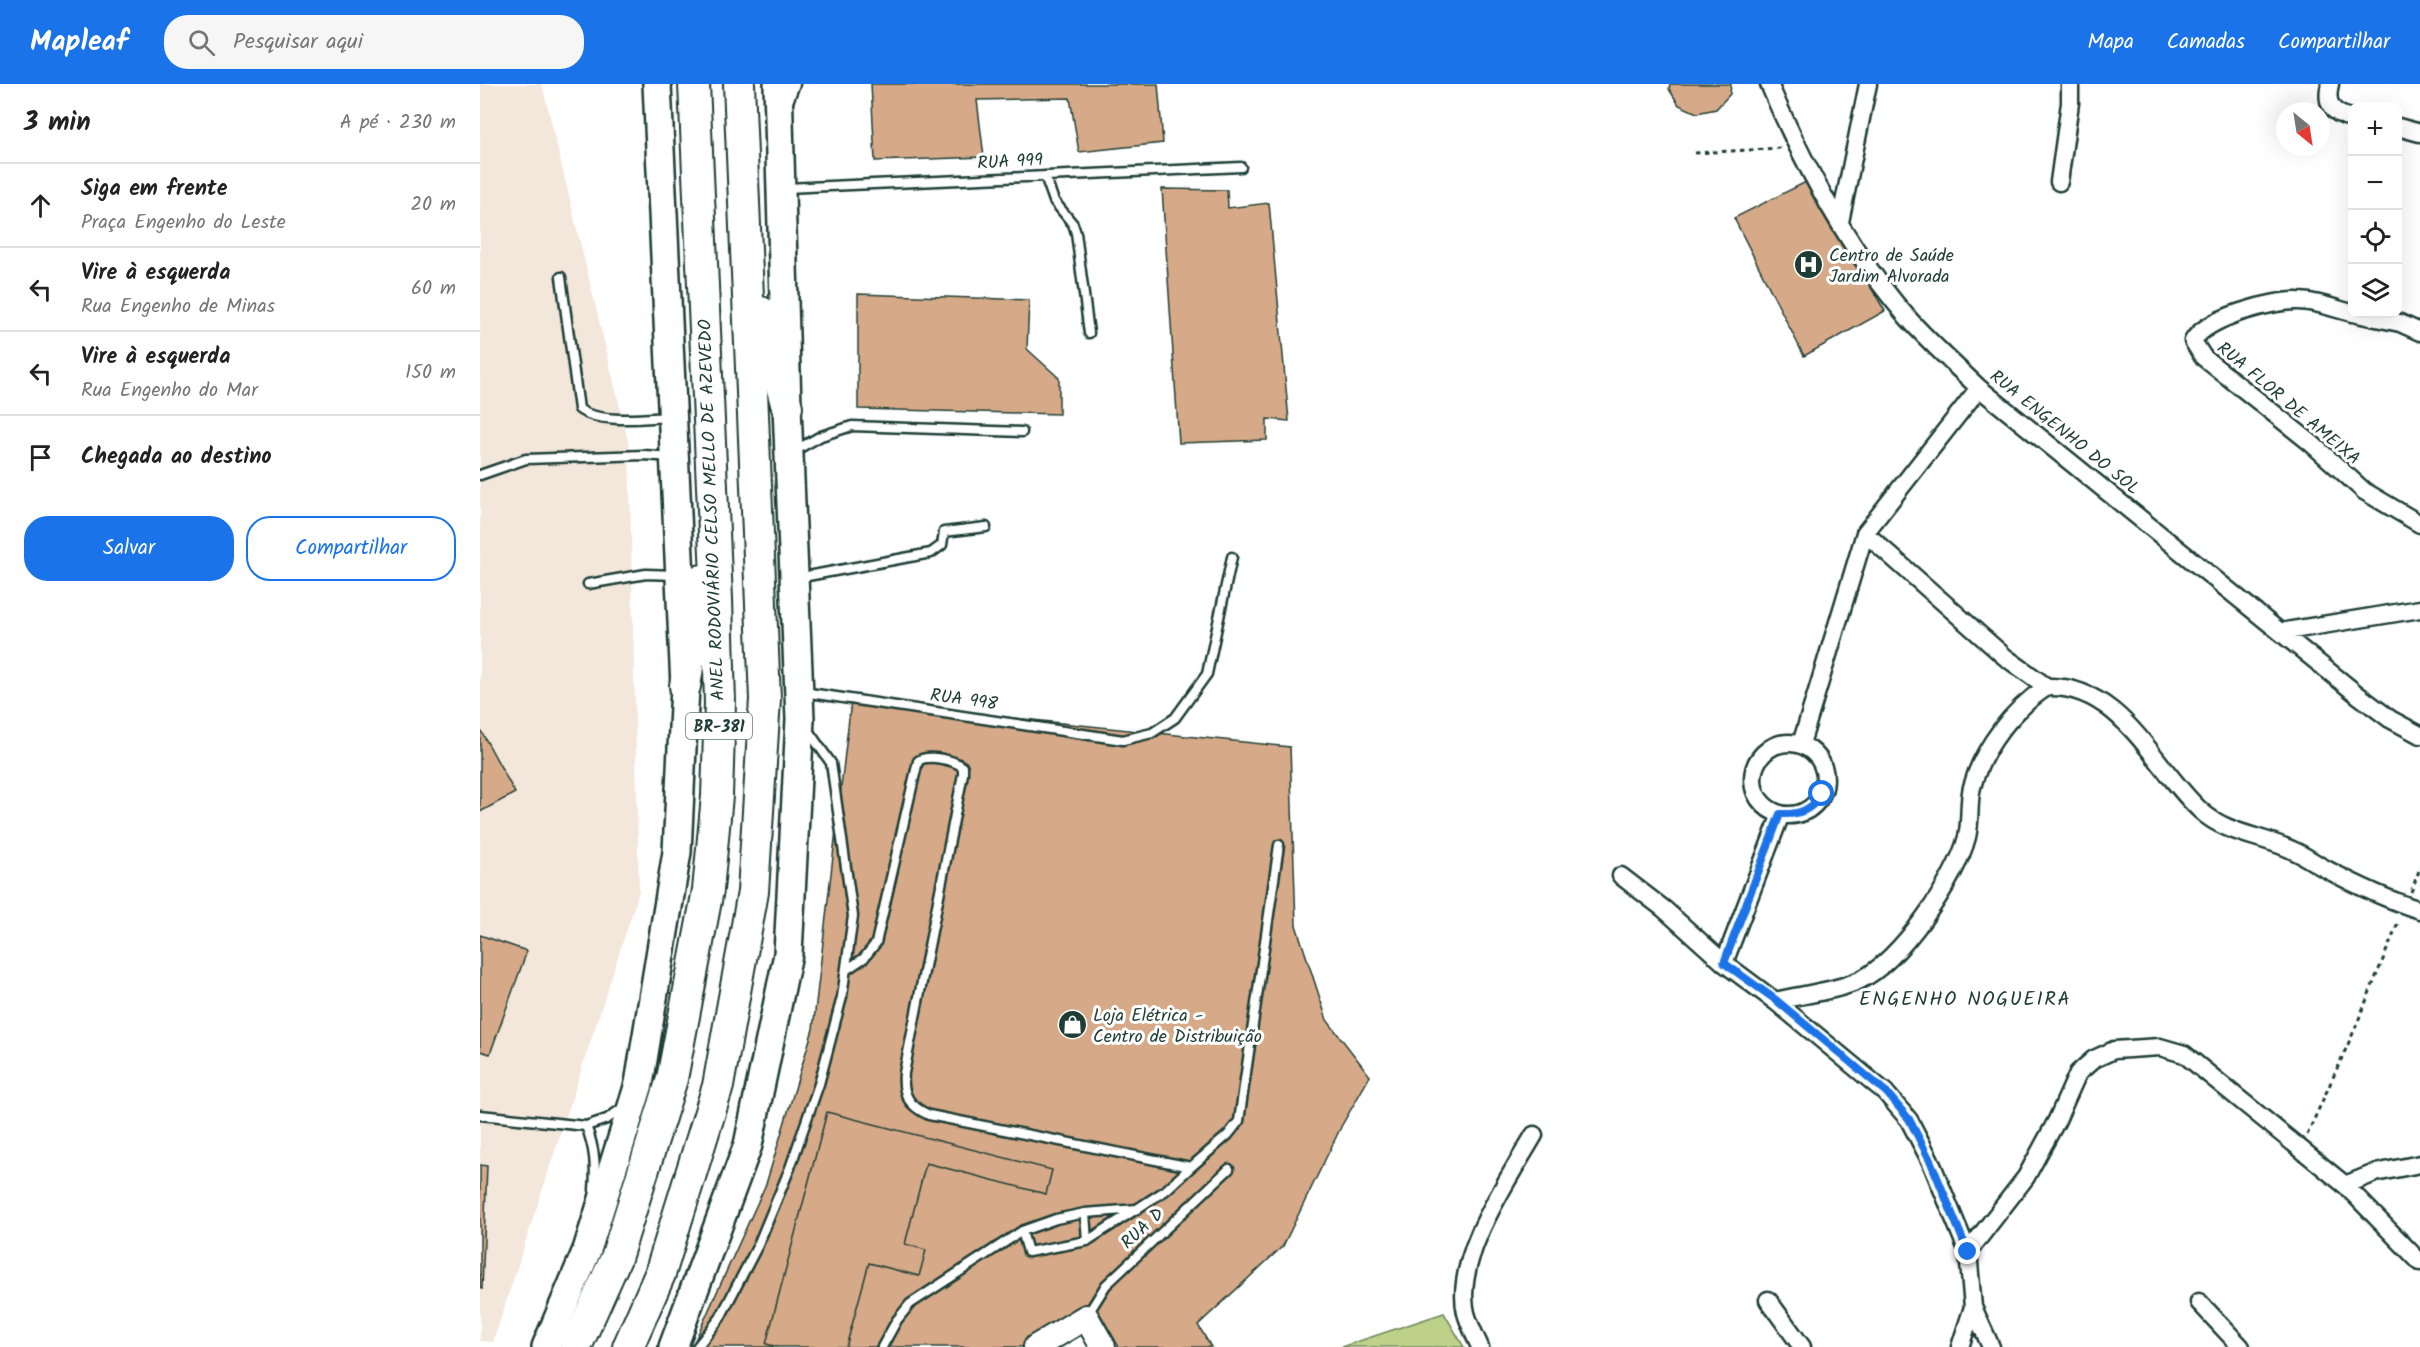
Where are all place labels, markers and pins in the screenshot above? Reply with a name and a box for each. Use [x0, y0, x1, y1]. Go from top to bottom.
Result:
place label: Centro de Saúde Jardim Alvorada [1829, 242, 1954, 292]
hospital icon: Centro de Saúde Jardim Alvorada [1792, 249, 1824, 281]
place label: Loja Elétrica - Centro de Distribuição [1093, 1002, 1262, 1052]
shop icon: Loja Elétrica - Centro de Distribuição [1056, 1009, 1088, 1041]

